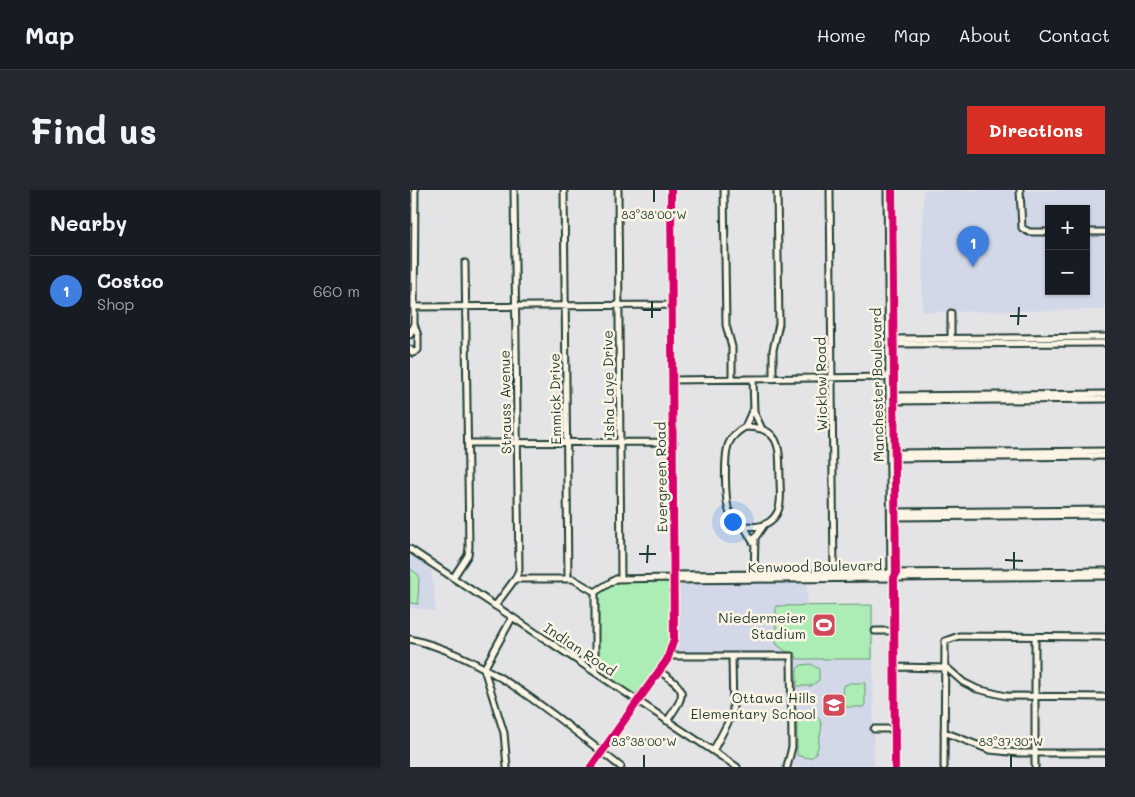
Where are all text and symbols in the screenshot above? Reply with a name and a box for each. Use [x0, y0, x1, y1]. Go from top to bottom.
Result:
text: Map [25, 19, 74, 50]
text: Home [817, 23, 866, 47]
text: Map [894, 23, 930, 47]
text: About [958, 23, 1011, 47]
text: Contact [1039, 23, 1110, 47]
button: Directions [967, 106, 1105, 154]
text: Find us [30, 107, 157, 153]
map controls [1045, 205, 1090, 295]
button: + [1045, 205, 1090, 250]
text: 83°38'00"W [621, 206, 687, 222]
text: Nearby [50, 209, 127, 236]
pin: 1 [957, 226, 989, 267]
button: − [1045, 250, 1090, 295]
text: Costco [97, 268, 164, 293]
text: 1 [62, 280, 70, 301]
text: 660 m [313, 280, 360, 301]
text: Shop [97, 293, 134, 314]
street label: Manchester Boulevard [866, 308, 888, 462]
street label: Isha Laye Drive [598, 330, 618, 438]
street label: Wicklow Road [811, 337, 831, 431]
street label: Strauss Avenue [495, 350, 515, 454]
street label: Emmick Drive [545, 353, 565, 445]
street label: Evergreen Road [651, 421, 671, 533]
your location [720, 509, 746, 535]
street label: Kenwood Boulevard [748, 555, 883, 577]
place label: Niedermeier Stadium [718, 608, 806, 643]
sports icon: Niedermeier Stadium [811, 612, 837, 638]
street label: Indian Road [540, 618, 620, 680]
place label: Ottawa Hills Elementary School [690, 688, 816, 723]
school or university icon: Ottawa Hills Elementary School [821, 692, 847, 718]
text: 83°38'00"W [611, 733, 677, 749]
text: 83°37'30"W [979, 733, 1043, 749]

